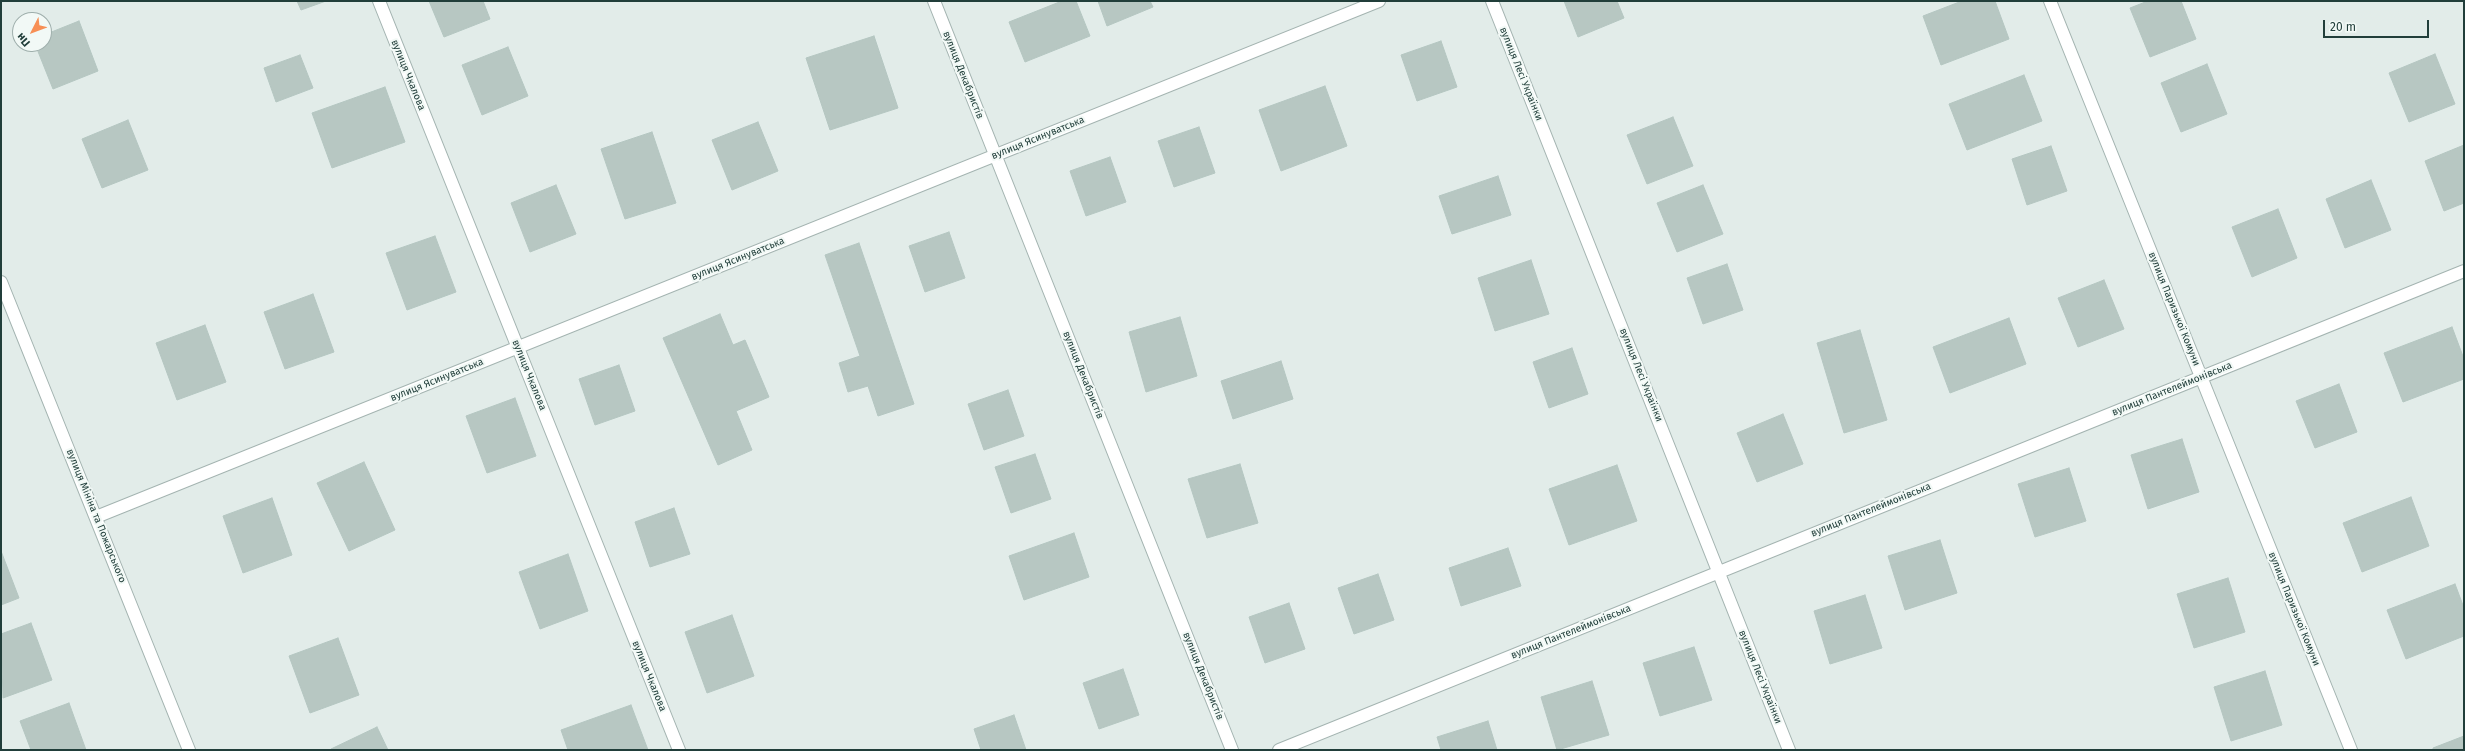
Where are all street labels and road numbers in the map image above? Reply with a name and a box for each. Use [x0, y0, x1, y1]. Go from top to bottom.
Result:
street label: вулиця Лесі Українки [1497, 25, 1545, 123]
street label: вулиця Декабристів [940, 29, 986, 121]
street label: вулиця Чкалова [388, 38, 428, 112]
street label: вулиця Ясинуватська [990, 114, 1086, 162]
street label: вулиця Ясинуватська [690, 235, 786, 283]
street label: вулиця Паризької Комуни [2146, 250, 2202, 368]
street label: вулиця Лесі Українки [1617, 326, 1665, 424]
street label: вулиця Декабристів [1060, 329, 1106, 421]
street label: вулиця Чкалова [509, 338, 549, 412]
street label: вулиця Ясинуватська [389, 356, 485, 404]
street label: вулиця Пантелеймонівська [2110, 359, 2234, 419]
street label: вулиця Мініна та Пожарського [64, 447, 128, 585]
street label: вулиця Пантелеймонівська [1809, 480, 1933, 540]
street label: вулиця Паризької Комуни [2266, 550, 2322, 668]
street label: вулиця Пантелеймонівська [1509, 602, 1633, 662]
street label: вулиця Лесі Українки [1736, 628, 1784, 726]
street label: вулиця Декабристів [1180, 630, 1226, 722]
street label: вулиця Чкалова [629, 639, 669, 713]

